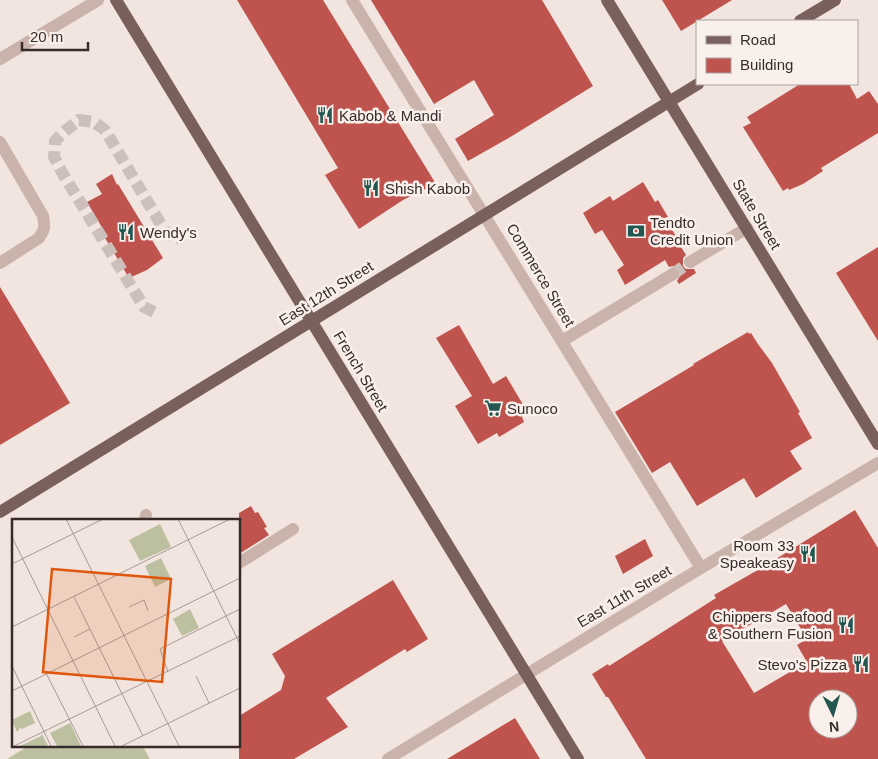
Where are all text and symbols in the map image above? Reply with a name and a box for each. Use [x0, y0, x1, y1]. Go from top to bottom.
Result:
scale bar [22, 20, 89, 52]
legend [696, 20, 858, 85]
text: 20 m [30, 28, 63, 45]
text: Road [740, 31, 776, 48]
text: Building [740, 56, 793, 73]
restaurant icon: Kabob & Mandi [315, 105, 335, 125]
place label: Kabob & Mandi [339, 107, 442, 124]
street label: State Street [729, 176, 785, 253]
restaurant icon: Shish Kabob [361, 178, 381, 198]
place label: Shish Kabob [385, 180, 470, 197]
place label: Tendto Credit Union [650, 214, 733, 248]
street label: Commerce Street [503, 220, 579, 330]
bank icon: Tendto Credit Union [626, 221, 646, 241]
restaurant icon: Wendy's [116, 222, 136, 242]
place label: Wendy's [140, 224, 197, 241]
street label: East 12th Street [276, 257, 377, 329]
street label: French Street [330, 328, 392, 415]
supermarket icon: Sunoco [483, 398, 503, 418]
place label: Sunoco [507, 400, 558, 417]
inset map [12, 519, 240, 746]
place label: Room 33 Speakeasy [720, 537, 794, 571]
restaurant icon: Room 33 Speakeasy [798, 544, 818, 564]
street label: East 11th Street [574, 561, 675, 631]
place label: Chippers Seafood & Southern Fusion [708, 608, 832, 642]
restaurant icon: Chippers Seafood & Southern Fusion [836, 615, 856, 635]
restaurant icon: Stevo's Pizza [851, 654, 871, 674]
place label: Stevo's Pizza [757, 656, 848, 673]
north arrow [808, 689, 858, 739]
text: N [828, 719, 840, 735]

